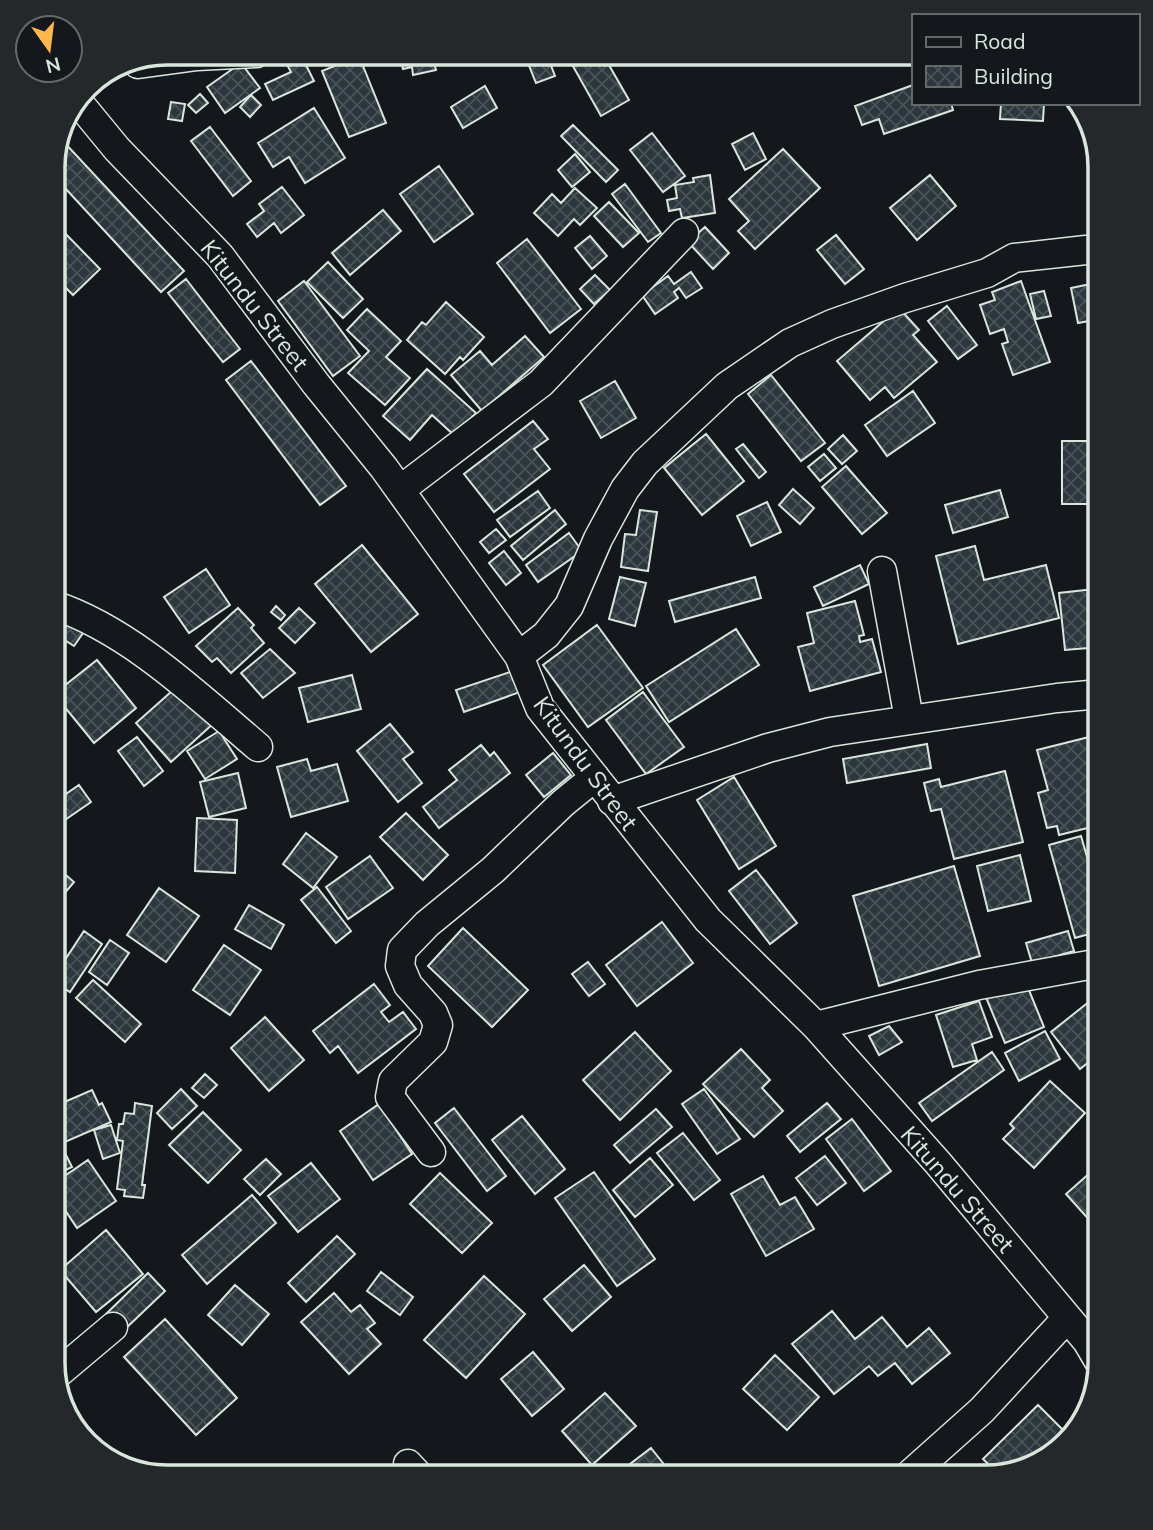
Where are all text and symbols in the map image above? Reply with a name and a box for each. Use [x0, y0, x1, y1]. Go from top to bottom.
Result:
north arrow [14, 14, 84, 84]
legend [912, 14, 1139, 105]
text: Road [974, 28, 1025, 54]
text: N [43, 52, 63, 79]
text: Building [974, 63, 1053, 89]
street label: Kitundu Street [195, 233, 315, 377]
street label: Kitundu Street [527, 690, 645, 836]
street label: Kitundu Street [895, 1119, 1021, 1259]

